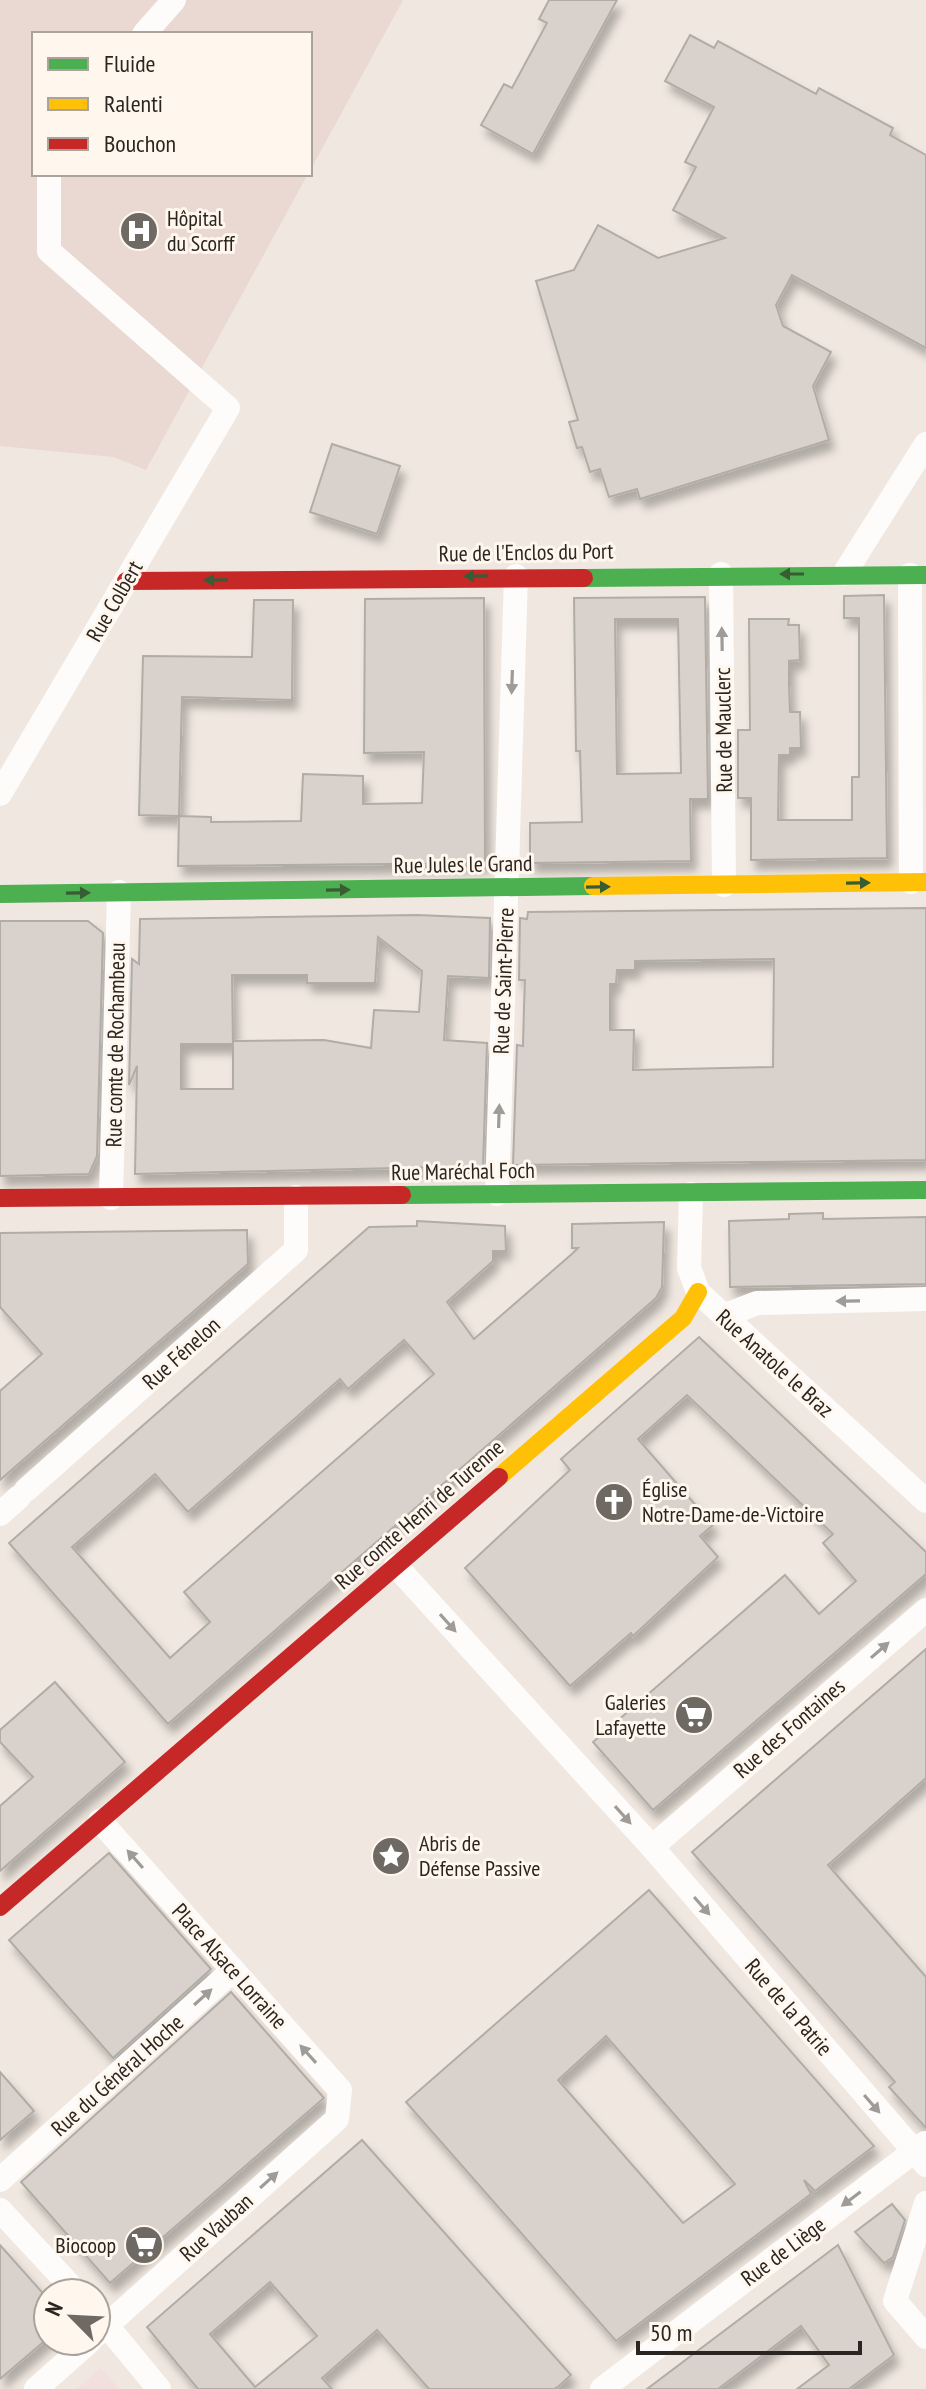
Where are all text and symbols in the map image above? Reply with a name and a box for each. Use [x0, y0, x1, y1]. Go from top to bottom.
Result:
legend [32, 32, 312, 176]
text: Fluide [104, 48, 155, 79]
text: Ralenti [104, 88, 163, 119]
text: Bouchon [104, 128, 176, 159]
place label: Hôpital du Scorff [167, 204, 236, 257]
hospital icon: Hôpital du Scorff [118, 210, 160, 252]
street label: Rue de l'Enclos du Port [438, 536, 614, 568]
street label: Rue Colbert [80, 555, 148, 647]
one-way arrow [779, 568, 804, 580]
one-way arrow [463, 570, 488, 583]
one-way arrow [203, 574, 228, 586]
one-way arrow [716, 626, 728, 651]
street label: Rue de Mauclerc [708, 667, 738, 793]
one-way arrow [506, 670, 519, 695]
street label: Rue Jules le Grand [393, 849, 533, 879]
one-way arrow [846, 877, 871, 889]
one-way arrow [586, 881, 611, 893]
one-way arrow [326, 884, 351, 896]
one-way arrow [66, 887, 91, 899]
street label: Rue de Saint-Pierre [486, 907, 520, 1055]
street label: Rue comte de Rochambeau [99, 942, 131, 1148]
one-way arrow [493, 1103, 505, 1128]
street label: Rue Maréchal Foch [391, 1156, 535, 1186]
one-way arrow [835, 1295, 860, 1307]
street label: Rue Anatole le Braz [711, 1303, 840, 1423]
street label: Rue Fénelon [136, 1311, 226, 1395]
street label: Rue comte Henri de Turenne [329, 1433, 509, 1595]
place label: Église Notre-Dame-de-Victoire [642, 1475, 824, 1528]
church icon: Église Notre-Dame-de-Victoire [593, 1481, 635, 1523]
one-way arrow [439, 1614, 457, 1633]
one-way arrow [870, 1641, 889, 1659]
street label: Rue des Fontaines [728, 1672, 850, 1784]
place label: Galeries Lafayette [596, 1688, 666, 1741]
supermarket icon: Galeries Lafayette [673, 1694, 715, 1736]
one-way arrow [614, 1806, 632, 1825]
place label: Abris de Défense Passive [419, 1829, 540, 1882]
place icon: Abris de Défense Passive [370, 1835, 412, 1877]
one-way arrow [127, 1849, 145, 1868]
street label: Place Alsace Lorraine [166, 1897, 294, 2035]
one-way arrow [693, 1897, 711, 1916]
street label: Rue de la Patrie [739, 1953, 839, 2061]
one-way arrow [194, 1988, 213, 2006]
street label: Rue du Général Hoche [45, 2008, 189, 2142]
one-way arrow [299, 2044, 317, 2063]
one-way arrow [863, 2093, 880, 2113]
one-way arrow [260, 2171, 279, 2189]
street label: Rue Vauban [174, 2187, 258, 2267]
one-way arrow [841, 2190, 861, 2207]
street label: Rue de Liège [735, 2210, 831, 2292]
supermarket icon: Biocoop [123, 2224, 165, 2266]
place label: Biocoop [55, 2231, 116, 2259]
north arrow [32, 2277, 112, 2357]
text: N [39, 2298, 69, 2320]
scale bar [638, 2305, 860, 2355]
text: 50 m [650, 2317, 692, 2348]

